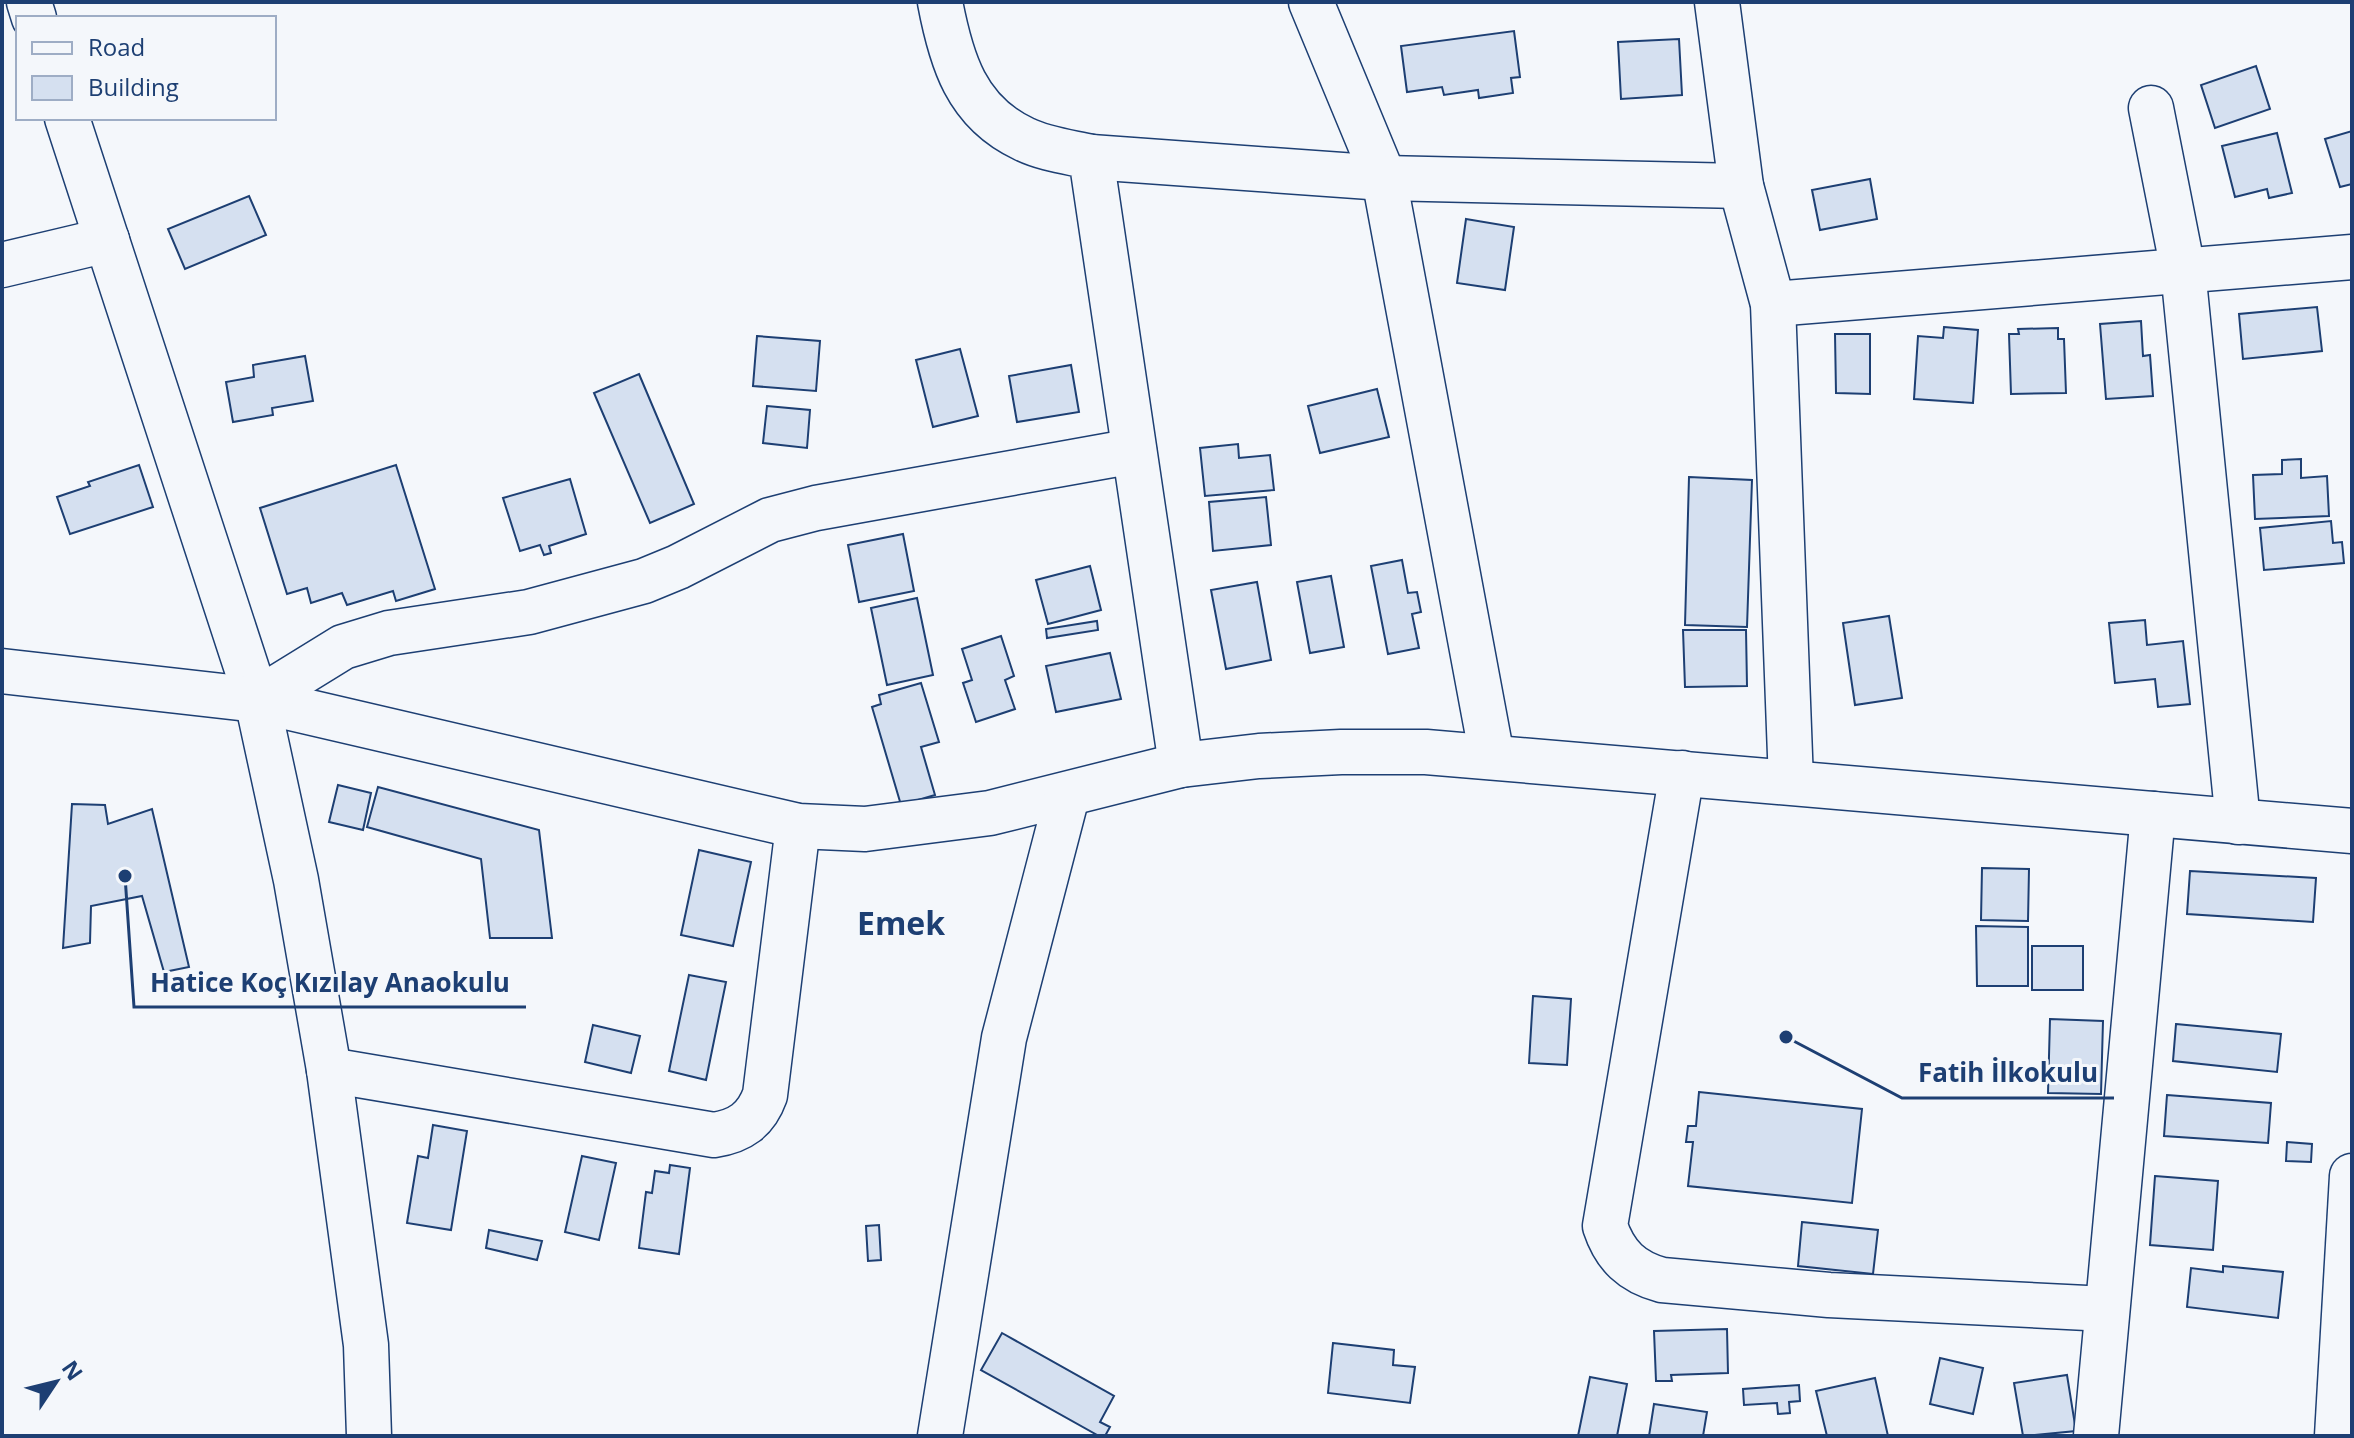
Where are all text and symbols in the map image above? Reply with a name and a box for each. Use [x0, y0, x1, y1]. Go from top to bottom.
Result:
legend [16, 16, 276, 120]
text: Road [88, 30, 145, 63]
text: Building [88, 70, 179, 103]
district label: Emek [857, 901, 945, 944]
callout: Hatice Koç Kızılay Anaokulu [134, 957, 526, 1007]
text: Hatice Koç Kızılay Anaokulu [150, 964, 510, 1000]
callout: Fatih İlkokulu [1902, 1048, 2114, 1098]
text: Fatih İlkokulu [1918, 1054, 2098, 1090]
north arrow [16, 1342, 96, 1422]
text: N [56, 1354, 91, 1386]

